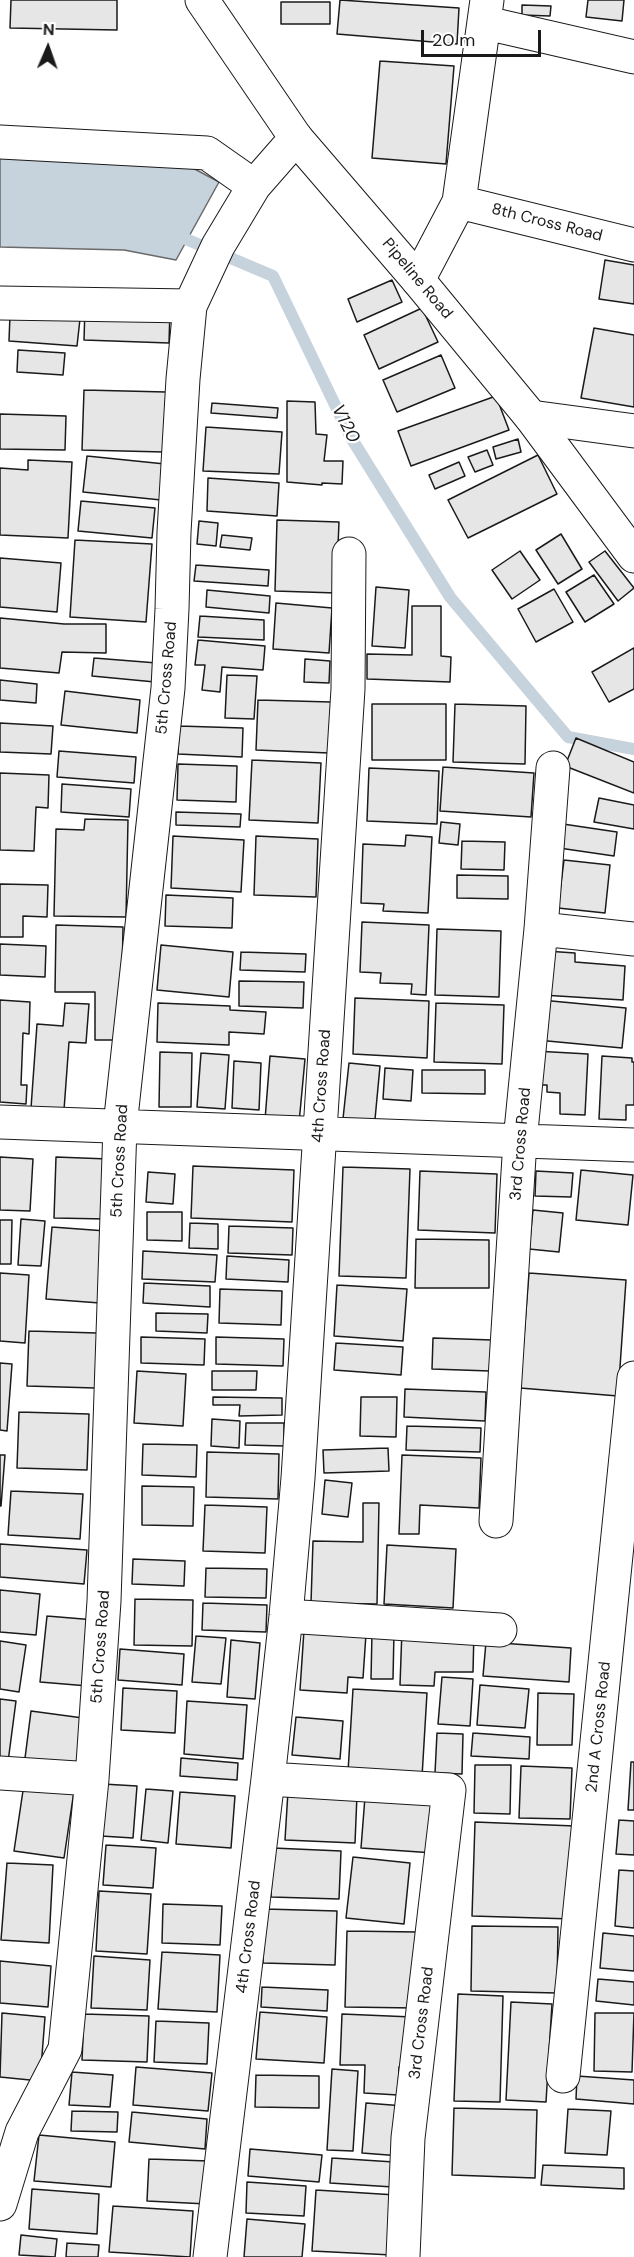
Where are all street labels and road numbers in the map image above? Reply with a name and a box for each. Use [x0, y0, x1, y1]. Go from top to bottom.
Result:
street label: 8th Cross Road [490, 200, 604, 246]
street label: Pipeline Road [378, 235, 456, 323]
street label: 5th Cross Road [152, 621, 182, 735]
street label: 4th Cross Road [308, 1029, 336, 1143]
street label: 3rd Cross Road [506, 1087, 536, 1201]
street label: 5th Cross Road [107, 1104, 133, 1218]
street label: 5th Cross Road [87, 1590, 115, 1704]
street label: 2nd A Cross Road [583, 1661, 615, 1793]
street label: 4th Cross Road [233, 1879, 265, 1995]
street label: 3rd Cross Road [406, 1966, 438, 2080]

